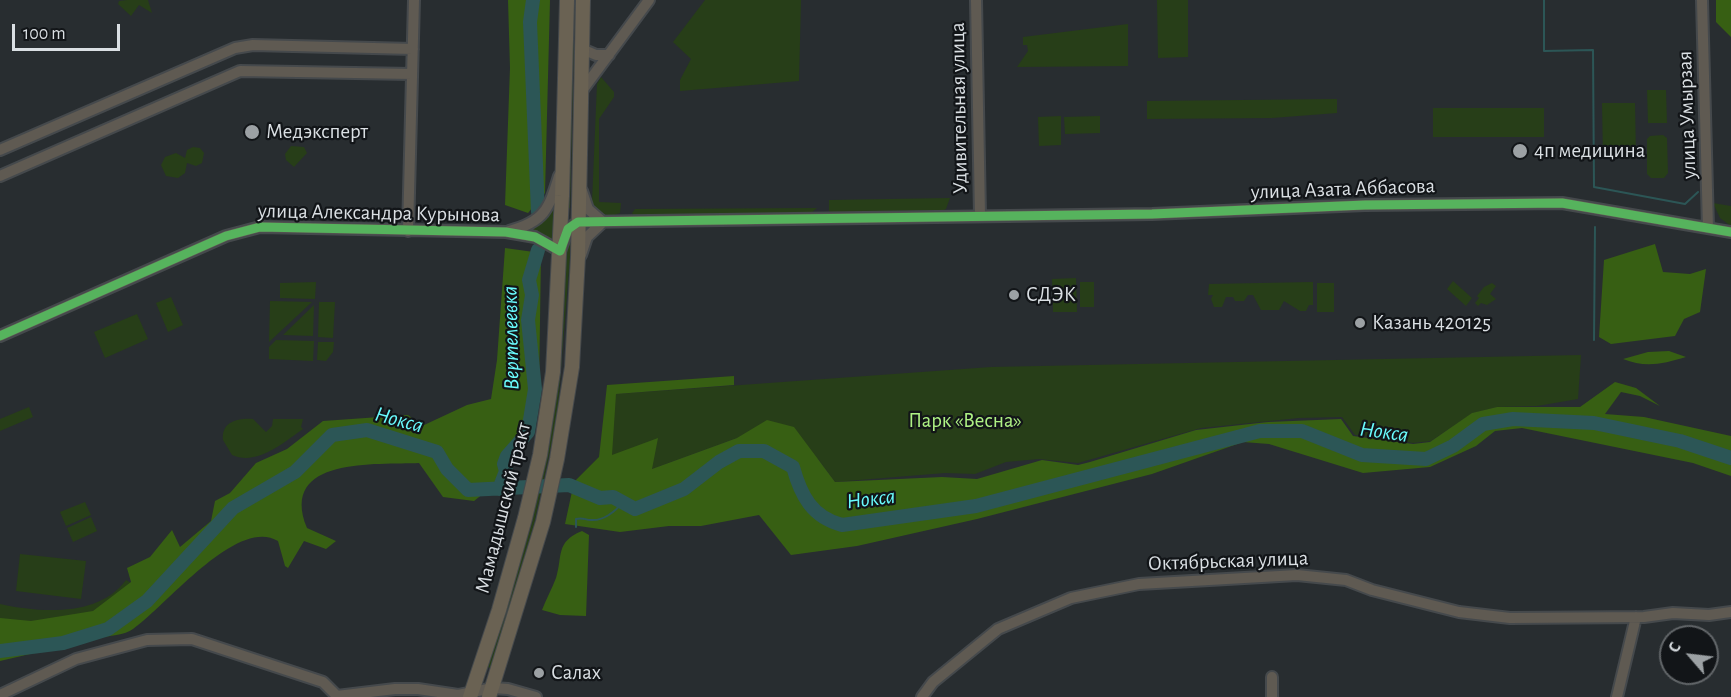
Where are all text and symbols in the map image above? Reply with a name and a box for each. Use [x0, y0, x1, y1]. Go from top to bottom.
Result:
scale bar [15, 12, 123, 50]
street label: Удивительная улица [945, 22, 973, 194]
text: 100 m [23, 25, 66, 43]
street label: улица Умырзая [1672, 51, 1702, 179]
place label: Медэксперт [266, 119, 368, 145]
marker: Медэксперт [243, 123, 261, 141]
place label: 4п медицина [1534, 138, 1645, 164]
marker: 4п медицина [1511, 142, 1529, 160]
street label: улица Азата Аббасова [1250, 173, 1436, 205]
street label: улица Александра Курынова [258, 198, 500, 228]
place label: СДЭК [1026, 282, 1076, 308]
water label: Вертелеевка [497, 286, 525, 390]
marker: СДЭК [1007, 288, 1021, 302]
place label: Казань 420125 [1372, 310, 1491, 336]
marker: Казань 420125 [1353, 316, 1367, 330]
water label: Нокса [372, 401, 426, 439]
park label: Парк «Весна» [908, 408, 1022, 434]
water label: Нокса [1358, 416, 1410, 448]
street label: Мамадышский тракт [470, 420, 536, 596]
water label: Нокса [845, 483, 897, 515]
street label: Октябрьская улица [1147, 546, 1309, 576]
north arrow [1659, 625, 1719, 685]
text: С [1666, 640, 1684, 655]
place label: Салах [551, 660, 601, 686]
marker: Салах [532, 666, 546, 680]

